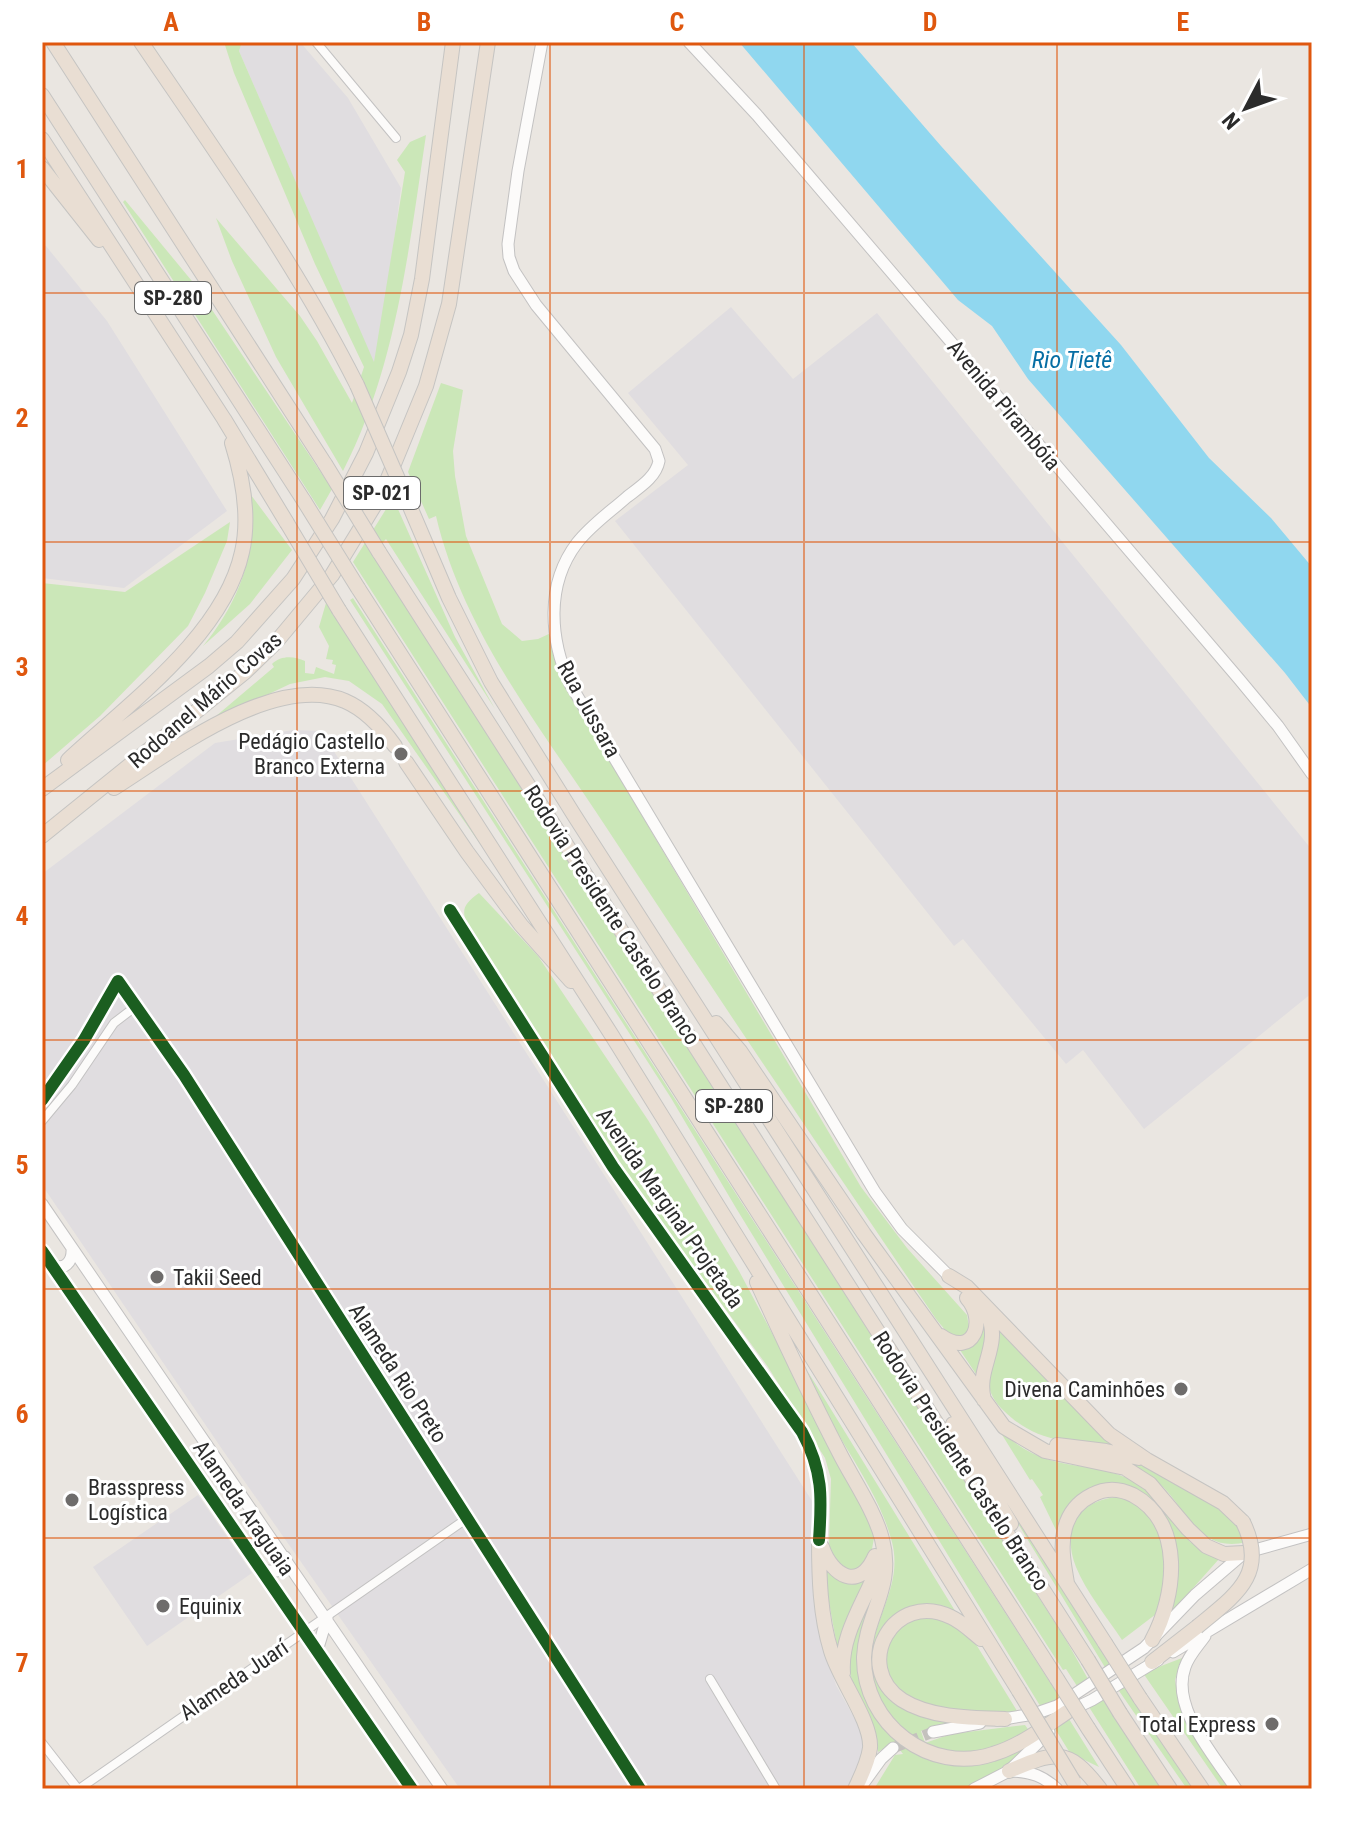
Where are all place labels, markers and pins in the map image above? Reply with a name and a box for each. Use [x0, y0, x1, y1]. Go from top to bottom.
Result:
place label: Pedágio Castello Branco Externa [238, 729, 385, 779]
marker: Pedágio Castello Branco Externa [392, 745, 410, 763]
place label: Takii Seed [173, 1265, 262, 1290]
marker: Takii Seed [148, 1268, 166, 1286]
place label: Divena Caminhões [1004, 1377, 1165, 1402]
marker: Divena Caminhões [1172, 1380, 1190, 1398]
place label: Brasspress Logística [88, 1475, 185, 1525]
marker: Brasspress Logística [63, 1491, 81, 1509]
place label: Equinix [179, 1594, 242, 1619]
marker: Equinix [154, 1597, 172, 1615]
place label: Total Express [1139, 1712, 1256, 1737]
marker: Total Express [1263, 1715, 1281, 1733]

